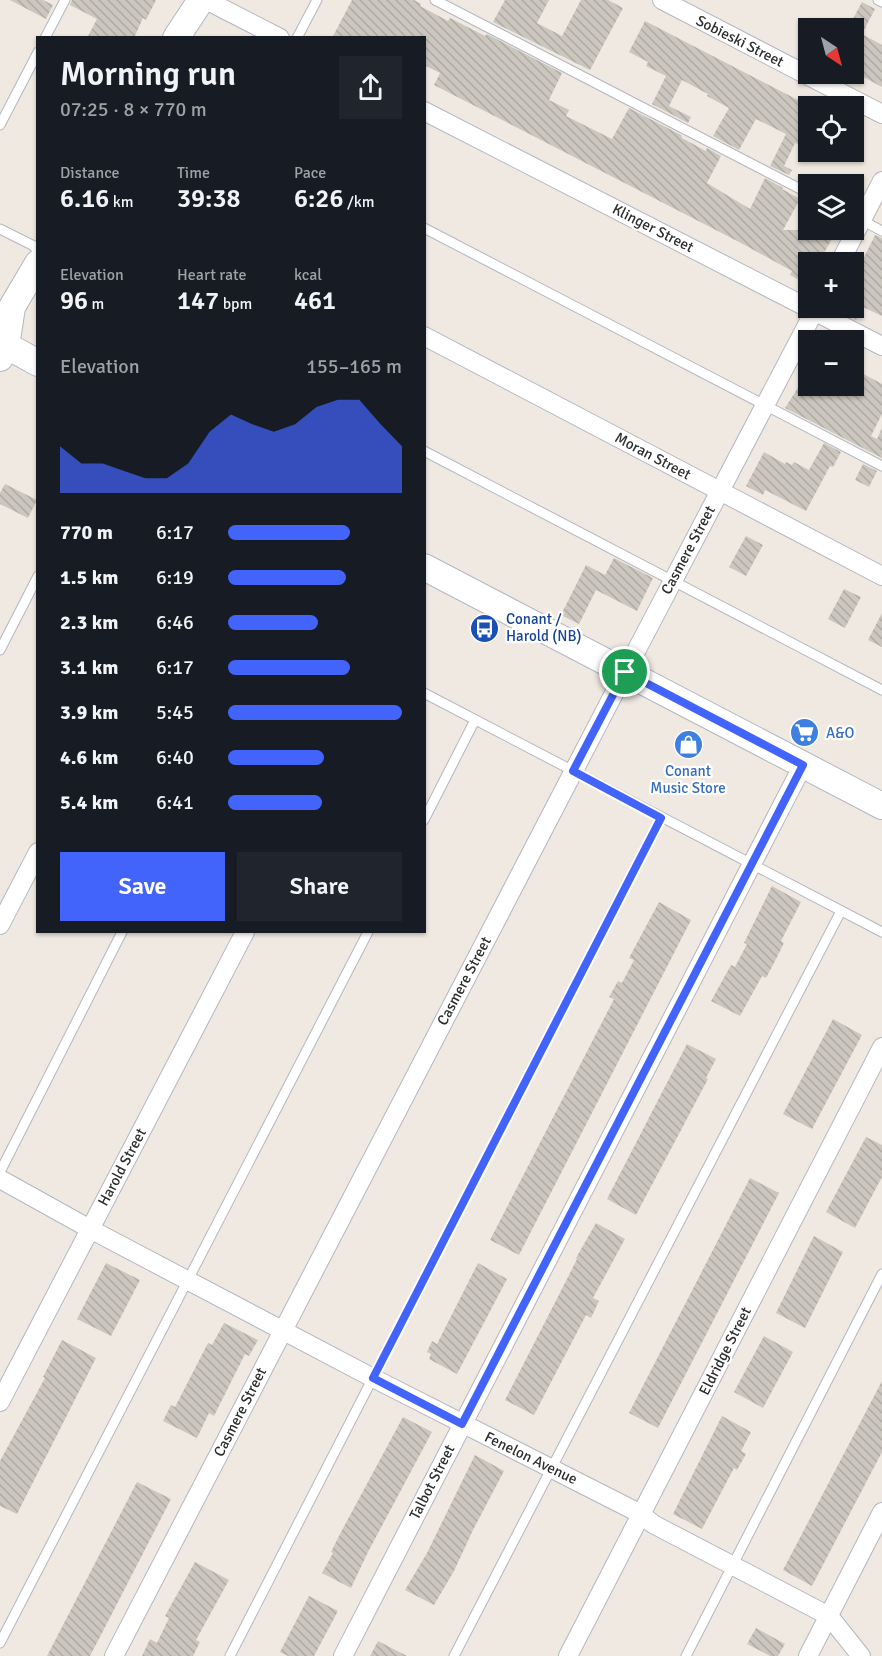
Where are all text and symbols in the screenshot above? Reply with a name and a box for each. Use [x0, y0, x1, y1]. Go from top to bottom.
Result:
street label: Sobieski Street [693, 11, 787, 71]
north arrow [798, 18, 864, 84]
map controls [798, 18, 864, 396]
text: Morning run [60, 54, 236, 95]
button: share [339, 56, 402, 119]
button: locate [798, 96, 864, 162]
text: 07:25 · 8 × 770 m [60, 97, 207, 122]
text: Distance [60, 163, 120, 183]
text: Time [177, 163, 210, 183]
text: Pace [294, 163, 326, 183]
button: layers [798, 174, 864, 240]
text: 6.16 [60, 183, 109, 215]
text: 39:38 [177, 183, 241, 215]
text: 6:26 [294, 183, 343, 215]
text: km [109, 192, 134, 212]
text: /km [343, 192, 375, 212]
street label: Klinger Street [609, 200, 697, 256]
button: + [798, 252, 864, 318]
text: Elevation [60, 265, 124, 285]
text: Heart rate [177, 265, 246, 285]
text: kcal [294, 265, 322, 285]
text: 96 [60, 285, 88, 317]
text: 147 [177, 285, 219, 317]
text: 461 [294, 285, 336, 317]
text: m [88, 294, 104, 314]
text: bpm [219, 294, 252, 314]
button: − [798, 330, 864, 396]
text: Elevation [60, 354, 140, 379]
text: 155–165 m [306, 354, 402, 379]
street label: Moran Street [612, 428, 694, 484]
street label: Casmere Street [657, 503, 719, 597]
text: 770 m [60, 520, 113, 545]
text: 6:17 [156, 520, 194, 545]
text: 1.5 km [60, 565, 118, 590]
text: 6:19 [156, 565, 194, 590]
text: 2.3 km [60, 610, 118, 635]
text: 6:46 [156, 610, 194, 635]
place label: Conant / Harold (NB) [506, 610, 582, 645]
bus stop icon: Conant / Harold (NB) [469, 612, 501, 644]
pin [599, 646, 650, 697]
text: 3.1 km [60, 655, 118, 680]
text: 6:17 [156, 655, 194, 680]
icon: arrive [608, 655, 641, 688]
text: 3.9 km [60, 700, 118, 725]
text: 5:45 [156, 700, 194, 725]
supermarket icon: A&O [789, 717, 821, 749]
place label: A&O [826, 724, 855, 742]
shop icon: Conant Music Store [672, 728, 704, 760]
text: 4.6 km [60, 745, 118, 770]
text: 6:40 [156, 745, 194, 770]
place label: Conant Music Store [650, 762, 726, 797]
text: 5.4 km [60, 790, 118, 815]
text: 6:41 [156, 790, 194, 815]
button: Save [60, 852, 225, 921]
button: Share [237, 852, 402, 921]
street label: Casmere Street [433, 934, 495, 1028]
street label: Harold Street [94, 1125, 150, 1209]
street label: Eldridge Street [695, 1304, 755, 1398]
street label: Casmere Street [210, 1364, 270, 1460]
street label: Fenelon Avenue [482, 1428, 580, 1488]
street label: Talbot Street [405, 1442, 459, 1522]

